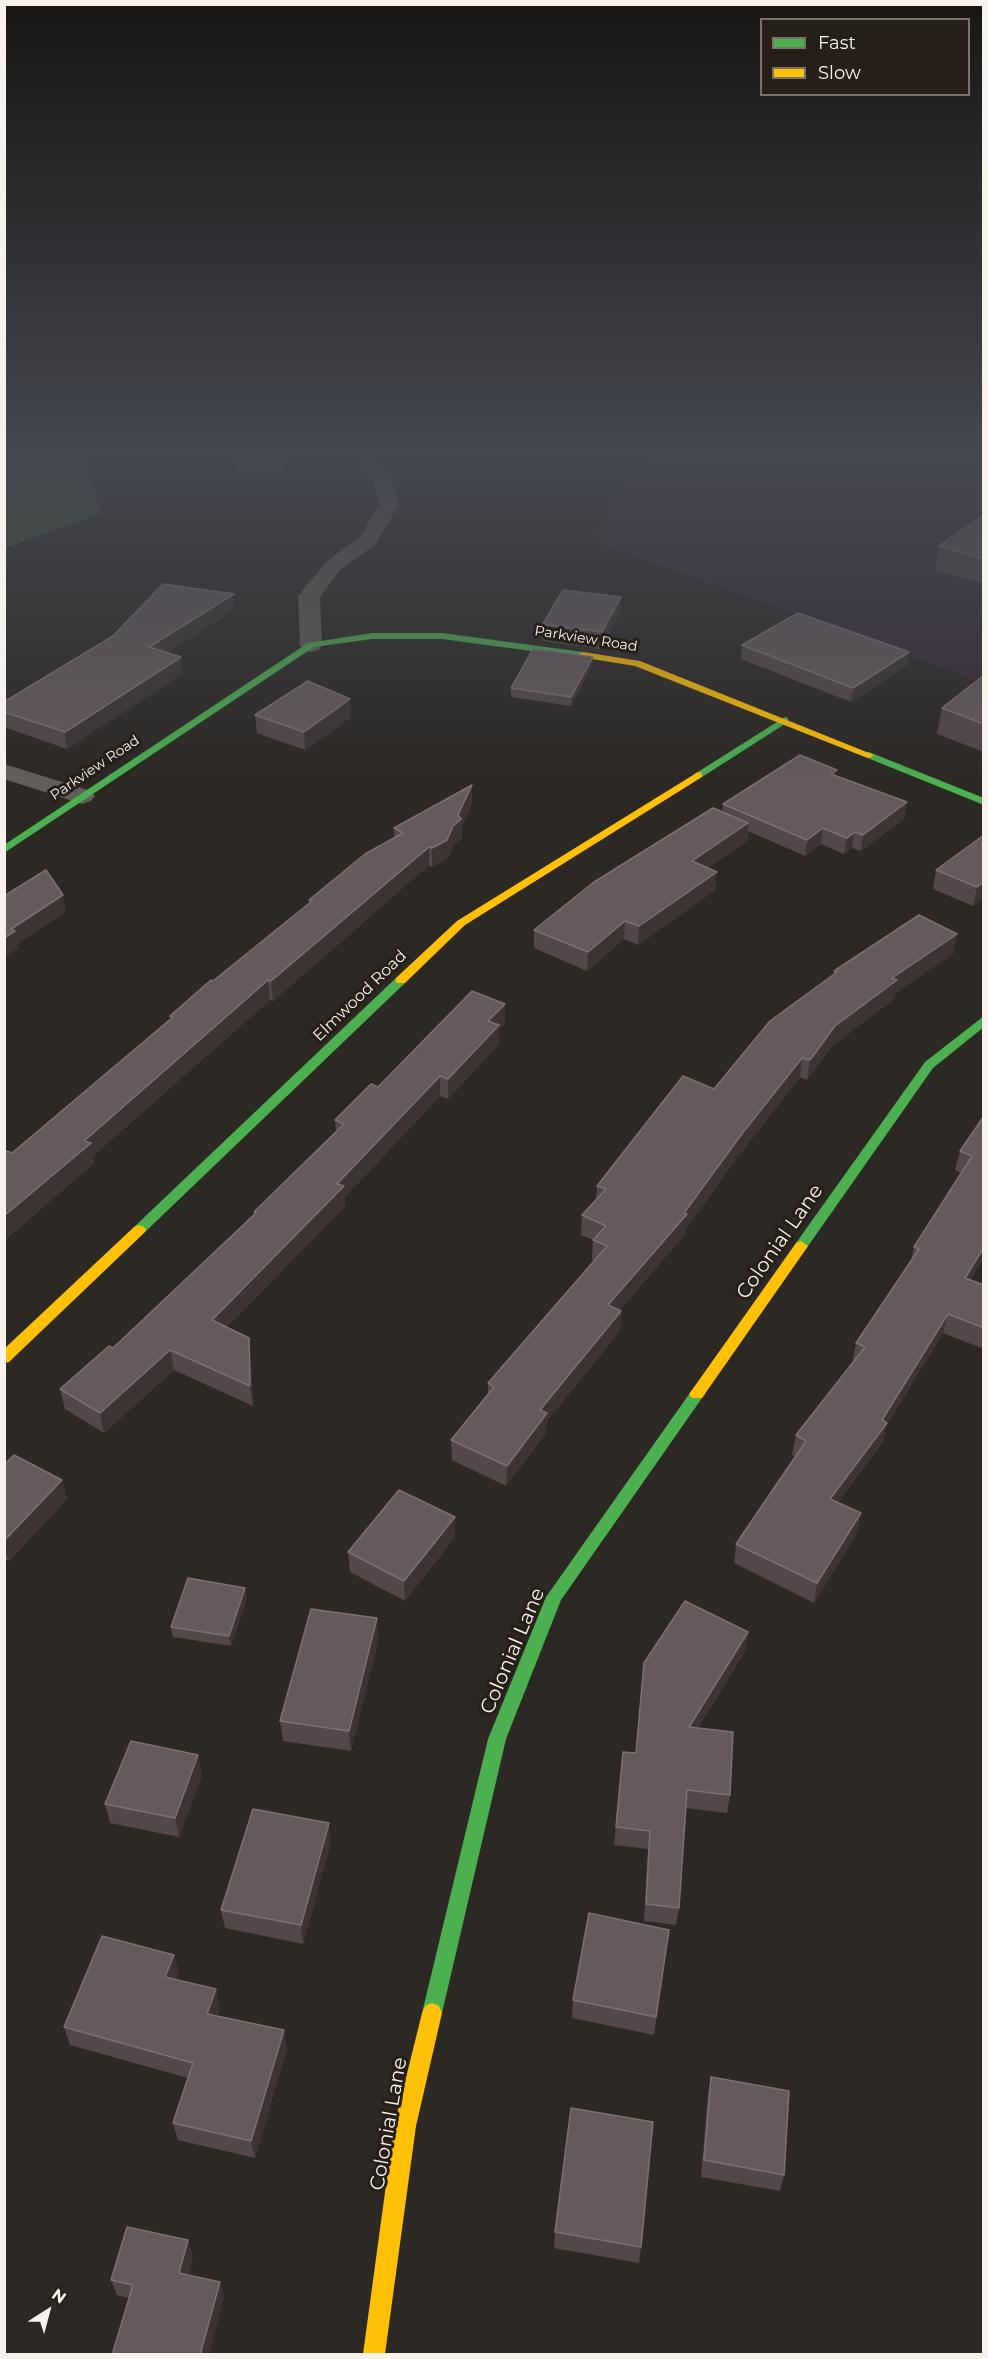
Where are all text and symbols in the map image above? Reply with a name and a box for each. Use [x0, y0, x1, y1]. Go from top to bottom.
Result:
legend [760, 18, 970, 96]
text: Fast [818, 32, 856, 54]
text: Slow [818, 62, 861, 84]
street label: Parkview Road [533, 623, 639, 655]
street label: Parkview Road [47, 732, 143, 804]
street label: Elmwood Road [309, 947, 411, 1045]
street label: Colonial Lane [732, 1180, 828, 1304]
street label: Colonial Lane [476, 1584, 550, 1718]
street label: Colonial Lane [365, 2056, 413, 2192]
north arrow [18, 2281, 78, 2341]
text: N [48, 2285, 70, 2308]

